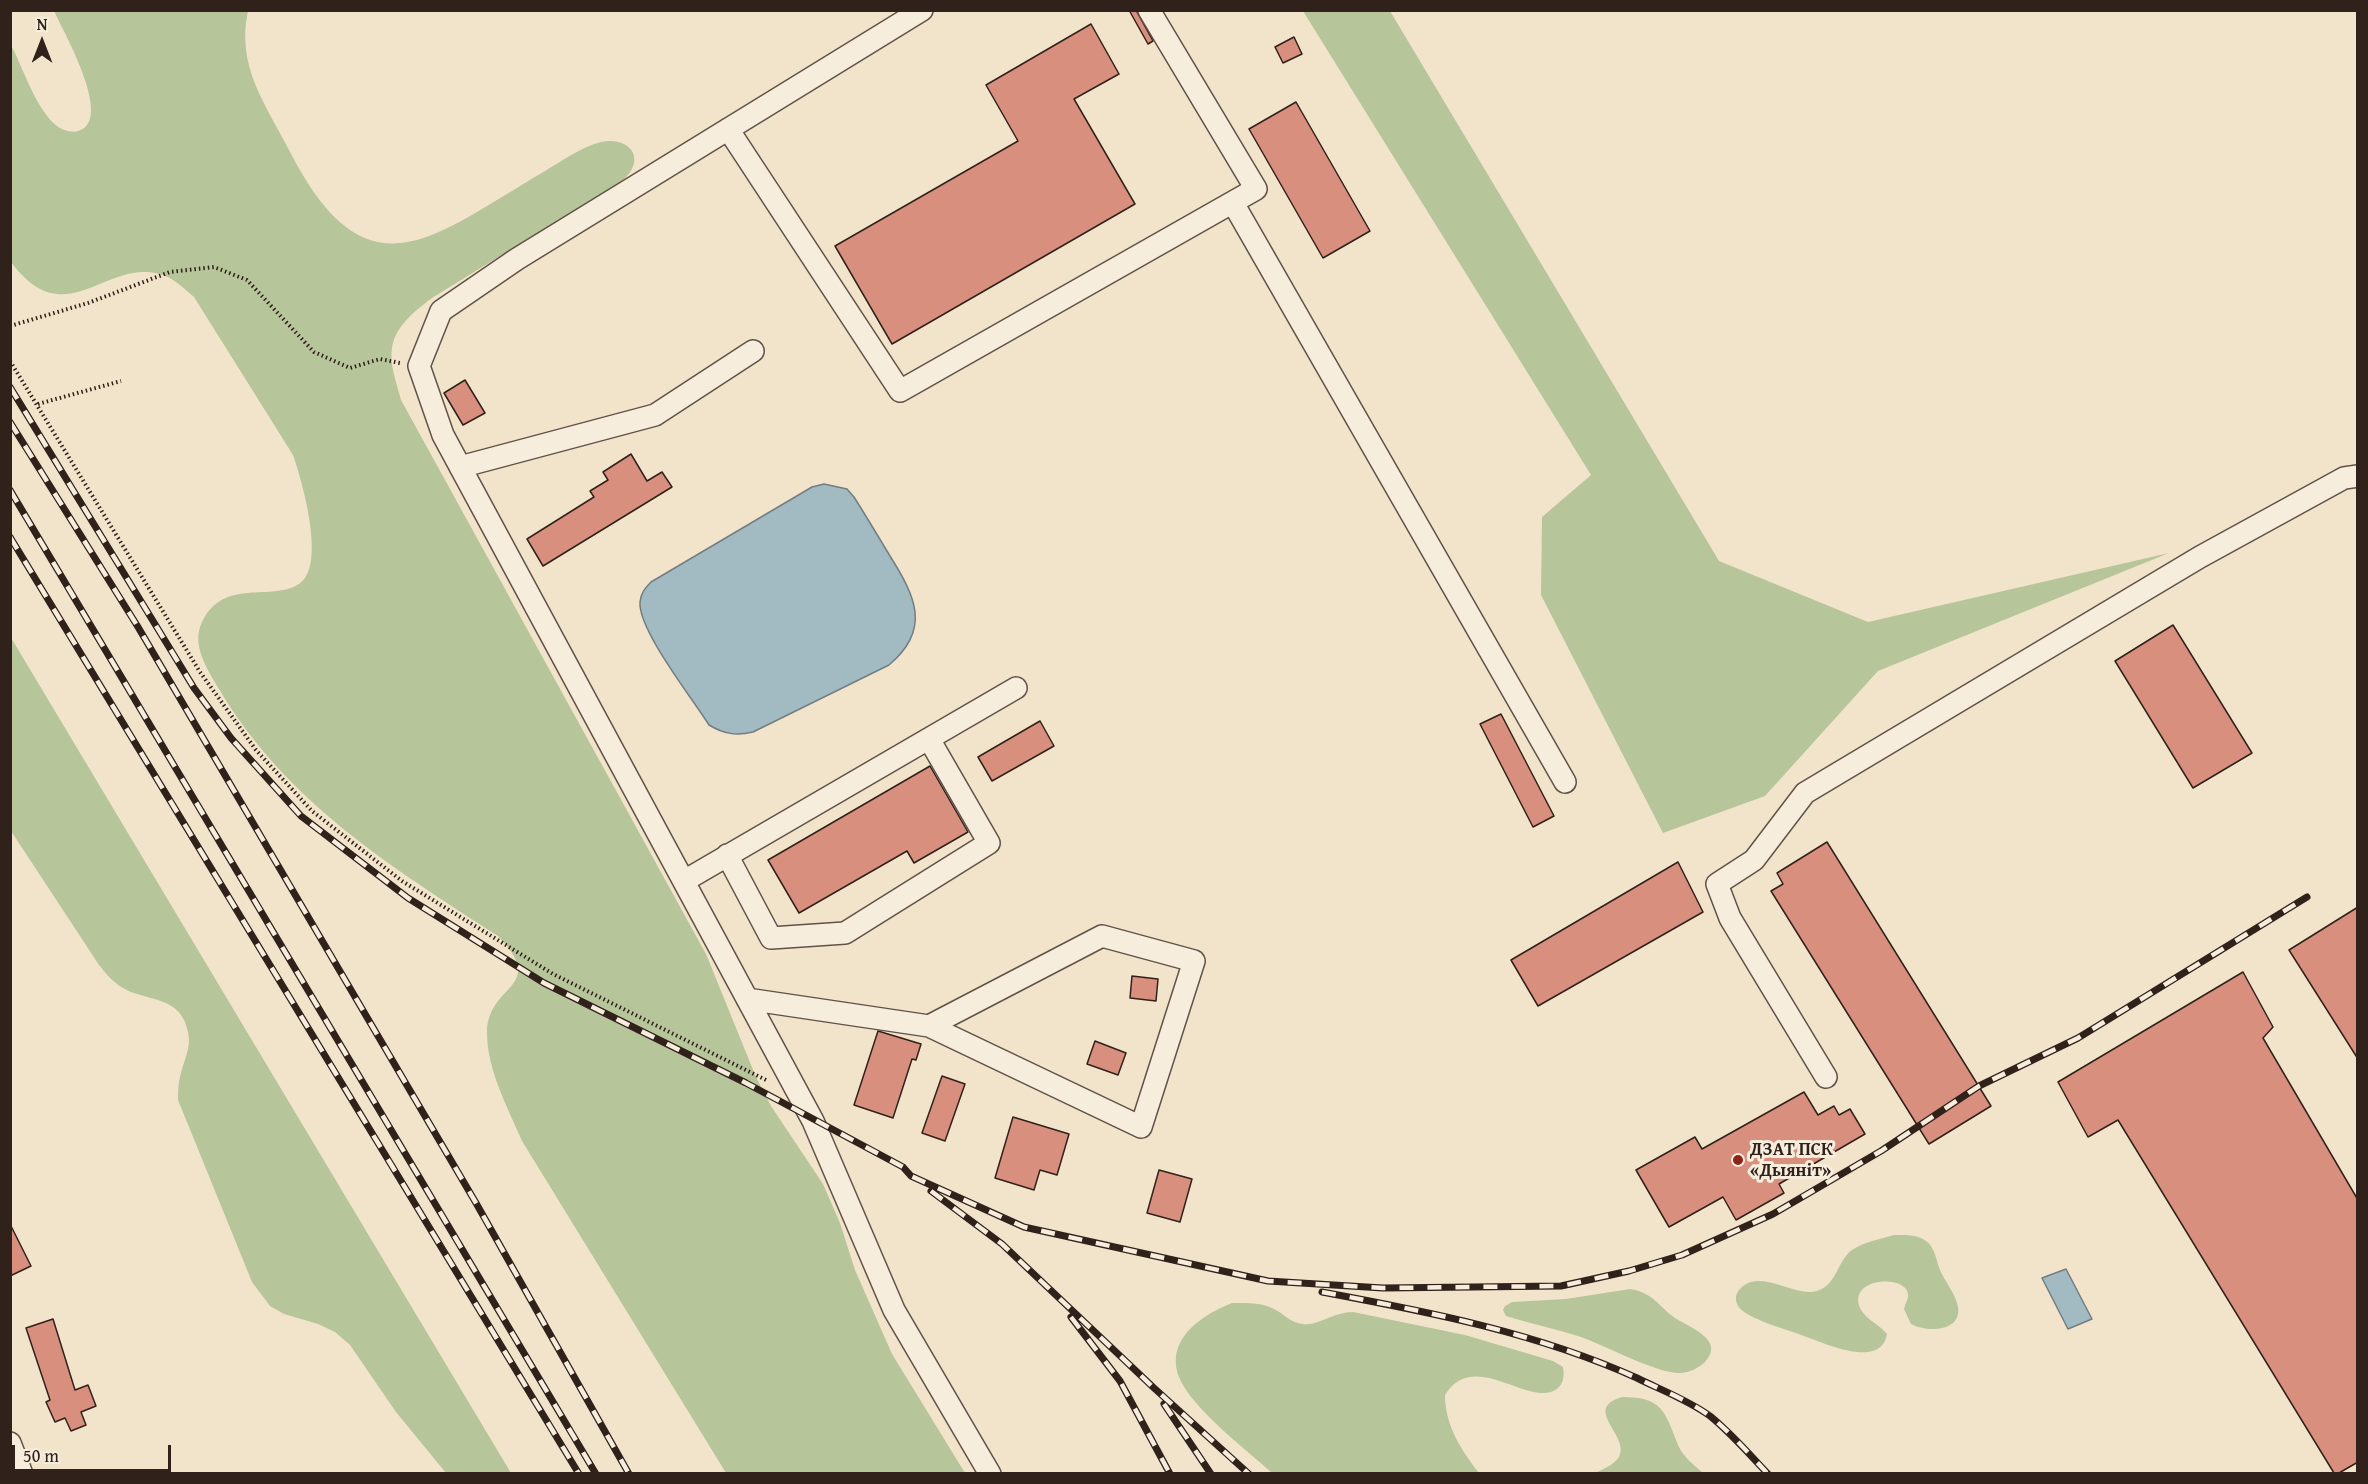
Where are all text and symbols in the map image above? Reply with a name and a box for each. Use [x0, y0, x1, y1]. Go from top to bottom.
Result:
north arrow [12, 12, 72, 72]
text: N [37, 12, 47, 36]
place label: ДЗАТ ПСК «Дыяніт» [1750, 1139, 1833, 1182]
marker: ДЗАТ ПСК «Дыяніт» [1731, 1153, 1745, 1167]
scale bar [15, 1433, 174, 1471]
text: 50 m [23, 1442, 59, 1469]

